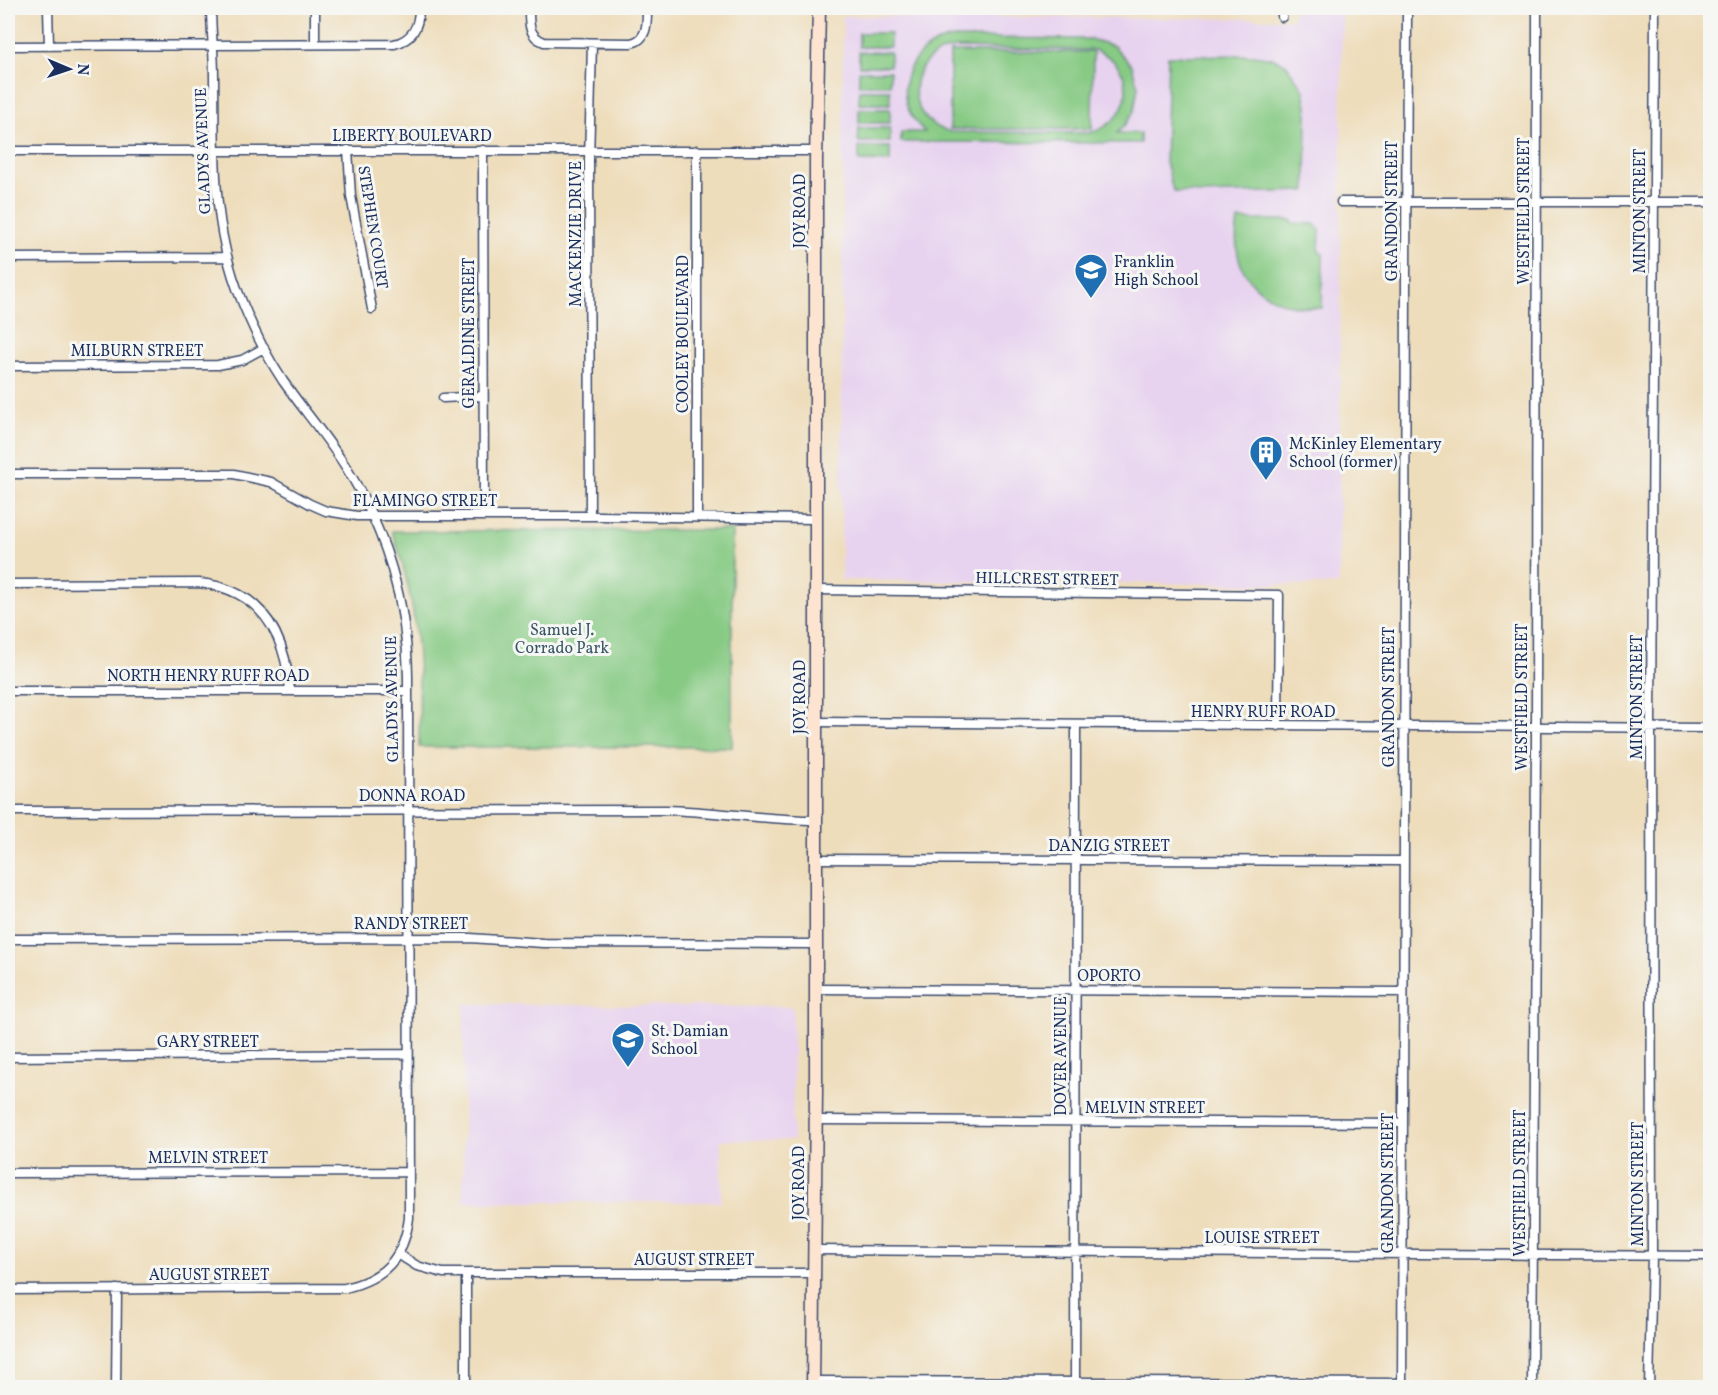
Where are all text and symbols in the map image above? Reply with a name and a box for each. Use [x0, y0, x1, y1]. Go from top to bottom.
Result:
north arrow [39, 39, 99, 99]
text: N [71, 63, 93, 76]
street label: GLADYS AVENUE [191, 87, 217, 215]
street label: LIBERTY BOULEVARD [332, 126, 492, 148]
street label: WESTFIELD STREET [1514, 137, 1536, 285]
street label: GRANDON STREET [1382, 141, 1404, 281]
street label: MINTON STREET [1630, 149, 1652, 273]
street label: MACKENZIE DRIVE [566, 161, 588, 307]
street label: STEPHEN COURT [351, 164, 393, 291]
street label: JOY ROAD [790, 173, 812, 248]
school or university icon: Franklin High School [1073, 252, 1109, 299]
place label: Franklin High School [1114, 252, 1199, 292]
street label: COOLEY BOULEVARD [673, 255, 695, 413]
street label: GERALDINE STREET [459, 258, 481, 408]
street label: MILBURN STREET [71, 341, 203, 363]
building icon: McKinley Elementary School (former) [1248, 434, 1284, 481]
place label: McKinley Elementary School (former) [1289, 434, 1442, 474]
street label: FLAMINGO STREET [353, 491, 497, 513]
street label: HILLCREST STREET [975, 568, 1119, 592]
park label: Samuel J. Corrado Park [515, 620, 609, 660]
street label: WESTFIELD STREET [1512, 623, 1534, 771]
street label: GRANDON STREET [1379, 627, 1401, 767]
street label: GLADYS AVENUE [381, 635, 405, 762]
street label: MINTON STREET [1627, 635, 1649, 759]
street label: JOY ROAD [790, 659, 812, 734]
street label: NORTH HENRY RUFF ROAD [107, 666, 309, 688]
street label: HENRY RUFF ROAD [1191, 702, 1336, 724]
street label: DONNA ROAD [359, 786, 466, 808]
street label: DANZIG STREET [1048, 836, 1170, 858]
street label: RANDY STREET [354, 914, 468, 936]
street label: OPORTO [1077, 966, 1141, 988]
street label: DOVER AVENUE [1051, 996, 1073, 1116]
school or university icon: St. Damian School [610, 1021, 646, 1068]
place label: St. Damian School [651, 1021, 729, 1061]
street label: GARY STREET [157, 1032, 259, 1054]
street label: MELVIN STREET [1085, 1098, 1205, 1120]
street label: WESTFIELD STREET [1510, 1109, 1532, 1257]
street label: GRANDON STREET [1378, 1113, 1400, 1253]
street label: MINTON STREET [1628, 1122, 1650, 1246]
street label: JOY ROAD [789, 1145, 811, 1220]
street label: MELVIN STREET [148, 1148, 268, 1170]
street label: LOUISE STREET [1204, 1228, 1320, 1250]
street label: AUGUST STREET [634, 1250, 754, 1272]
street label: AUGUST STREET [149, 1265, 269, 1287]

